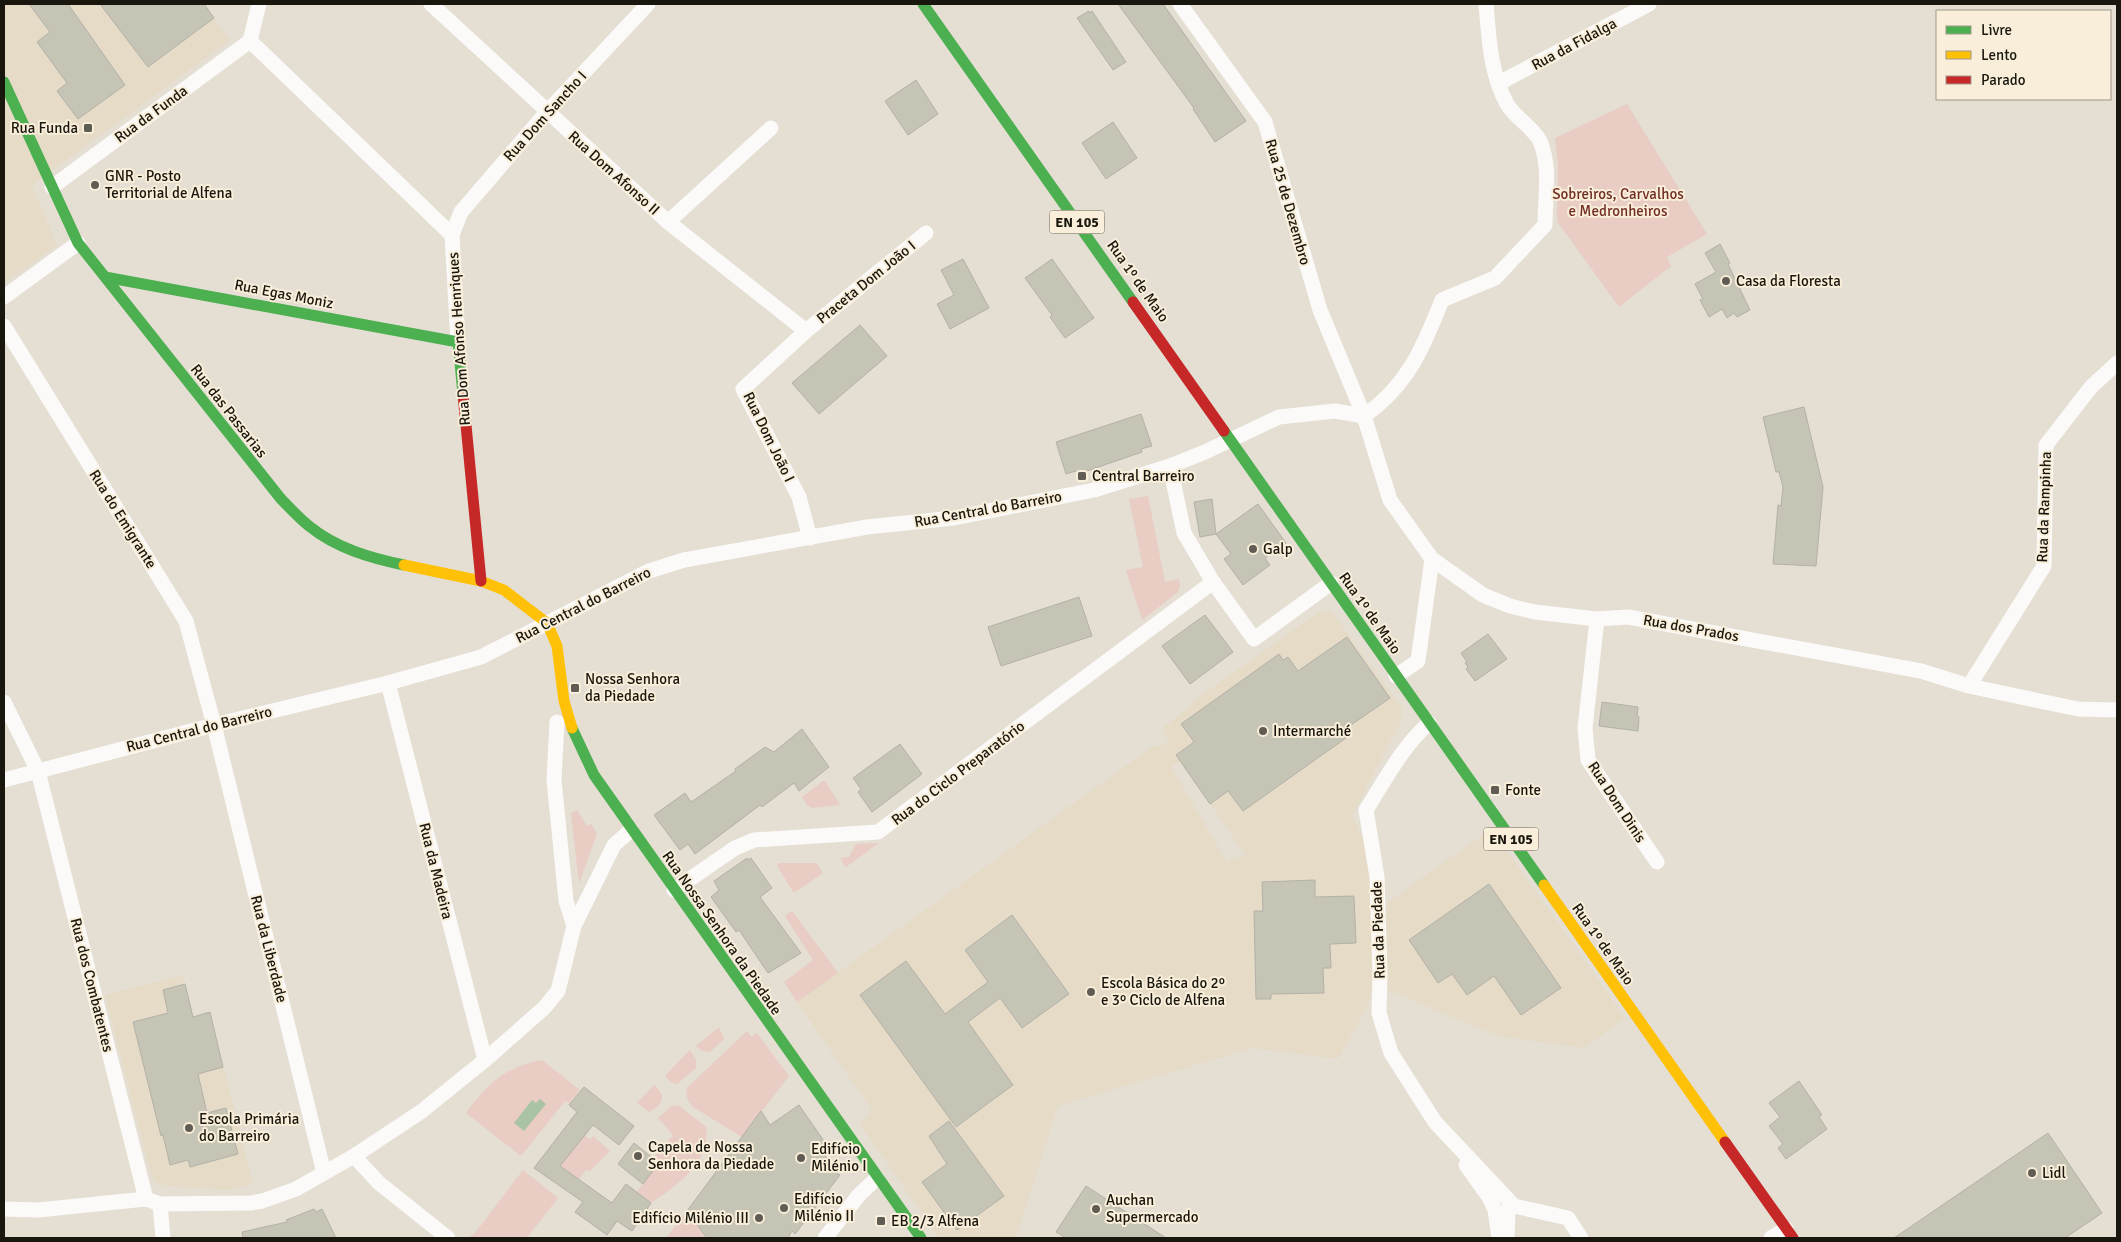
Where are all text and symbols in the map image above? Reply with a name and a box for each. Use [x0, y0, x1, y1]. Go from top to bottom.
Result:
legend [1936, 10, 2111, 100]
street label: Rua da Fidalga [1528, 14, 1620, 74]
text: Livre [1981, 21, 2012, 39]
text: Lento [1981, 46, 2017, 64]
street label: Rua Dom Sancho I [500, 67, 590, 165]
text: Parado [1981, 71, 2026, 89]
street label: Rua da Funda [111, 81, 191, 147]
place label: Rua Funda [11, 119, 78, 137]
marker: Rua Funda [82, 122, 94, 134]
street label: Rua Dom Afonso II [565, 127, 663, 219]
street label: Rua 25 de Dezembro [1261, 137, 1315, 267]
place label: GNR - Posto Territorial de Alfena [105, 167, 232, 202]
marker: GNR - Posto Territorial de Alfena [89, 179, 101, 191]
park label: Sobreiros, Carvalhos e Medronheiros [1552, 185, 1684, 220]
road number: EN 105 [1050, 210, 1104, 233]
street label: Praceta Dom João I [813, 237, 919, 327]
street label: Rua 1º de Maio [1103, 237, 1173, 326]
street label: Rua Dom Afonso Henriques [444, 251, 474, 426]
place label: Casa da Floresta [1736, 272, 1841, 290]
marker: Casa da Floresta [1720, 275, 1732, 287]
street label: Rua Egas Moniz [233, 276, 335, 312]
street label: Rua das Passarias [187, 361, 271, 462]
street label: Rua Dom João I [739, 389, 799, 485]
street label: Rua da Rampinha [2033, 451, 2055, 563]
street label: Rua do Emigrante [85, 466, 161, 572]
place label: Central Barreiro [1092, 467, 1195, 485]
marker: Central Barreiro [1076, 470, 1088, 482]
street label: Rua Central do Barreiro [913, 487, 1063, 531]
place label: Galp [1263, 540, 1293, 558]
marker: Galp [1247, 543, 1259, 555]
street label: Rua Central do Barreiro [512, 563, 654, 647]
street label: Rua 1º de Maio [1335, 569, 1405, 658]
street label: Rua dos Prados [1642, 611, 1741, 645]
place label: Nossa Senhora da Piedade [585, 670, 680, 705]
marker: Nossa Senhora da Piedade [569, 682, 581, 694]
street label: Rua Central do Barreiro [124, 702, 274, 756]
street label: Rua do Ciclo Preparatório [888, 717, 1028, 829]
place label: Intermarché [1273, 722, 1351, 740]
marker: Intermarché [1257, 725, 1269, 737]
street label: Rua Dom Dinis [1584, 758, 1650, 846]
place label: Fonte [1505, 781, 1541, 799]
marker: Fonte [1489, 784, 1501, 796]
street label: Rua da Madeira [415, 821, 457, 921]
road number: EN 105 [1484, 828, 1538, 851]
street label: Rua Nossa Senhora da Piedade [658, 848, 786, 1018]
street label: Rua da Piedade [1367, 881, 1389, 979]
street label: Rua da Liberdade [247, 893, 291, 1005]
street label: Rua 1º de Maio [1568, 900, 1638, 989]
street label: Rua dos Combatentes [67, 916, 117, 1054]
place label: Escola Básica do 2º e 3º Ciclo de Alfena [1101, 974, 1225, 1009]
marker: Escola Básica do 2º e 3º Ciclo de Alfena [1085, 986, 1097, 998]
place label: Escola Primária do Barreiro [199, 1110, 299, 1145]
marker: Escola Primária do Barreiro [183, 1122, 195, 1134]
place label: Capela de Nossa Senhora da Piedade [648, 1138, 774, 1173]
place label: Edifício Milénio I [811, 1140, 867, 1175]
marker: Capela de Nossa Senhora da Piedade [632, 1150, 644, 1162]
marker: Edifício Milénio I [795, 1152, 807, 1164]
place label: Lidl [2042, 1164, 2066, 1182]
marker: Lidl [2026, 1167, 2038, 1179]
place label: Edifício Milénio II [794, 1190, 854, 1225]
place label: Auchan Supermercado [1106, 1191, 1199, 1226]
marker: Edifício Milénio II [778, 1202, 790, 1214]
marker: Auchan Supermercado [1090, 1203, 1102, 1215]
place label: Edifício Milénio III [632, 1209, 749, 1227]
marker: Edifício Milénio III [753, 1212, 765, 1224]
place label: EB 2/3 Alfena [891, 1212, 979, 1230]
marker: EB 2/3 Alfena [875, 1215, 887, 1227]

